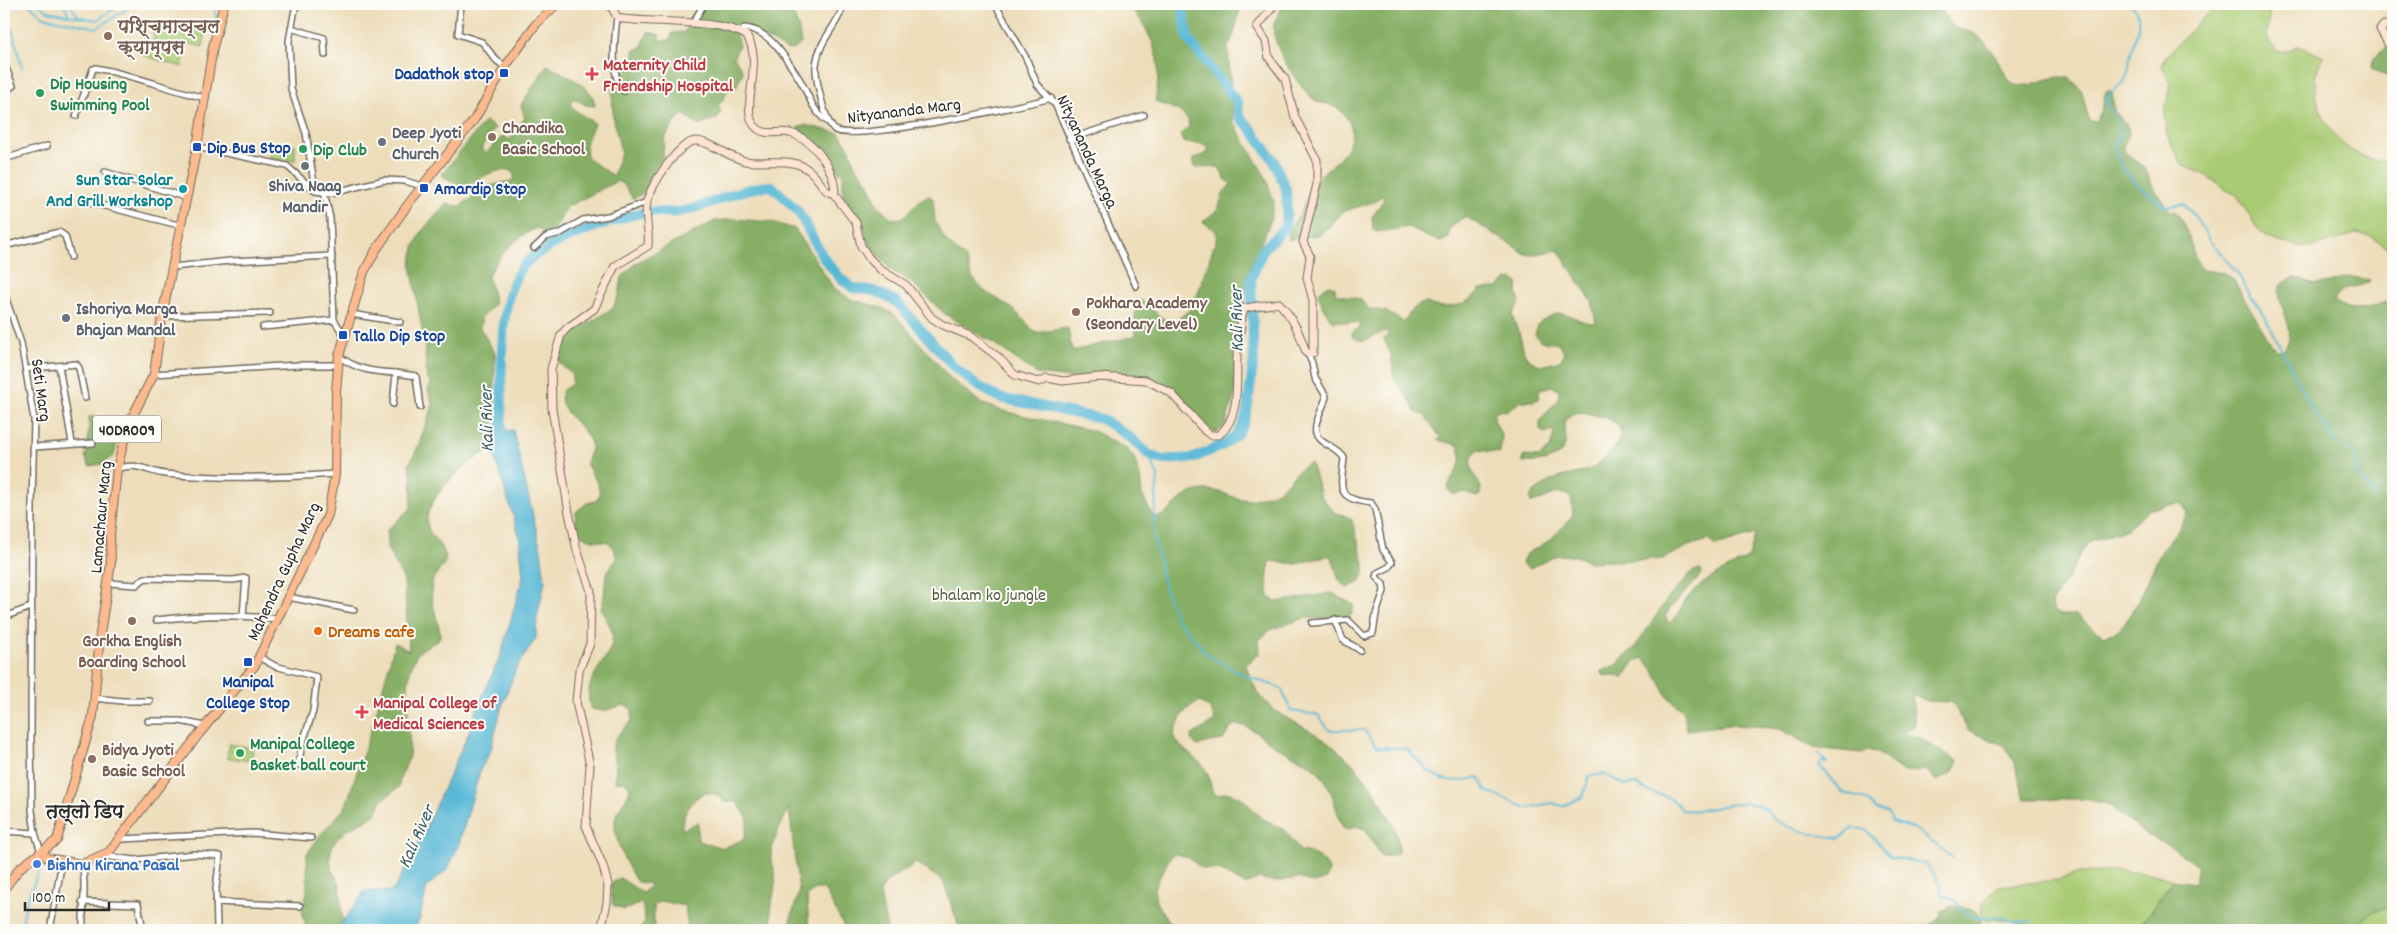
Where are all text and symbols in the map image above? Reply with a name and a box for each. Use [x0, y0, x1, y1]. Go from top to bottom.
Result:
place label: पश्‍चिमाञ्‍चल क्याम्पस [117, 15, 221, 62]
marker: पश्‍चिमाञ्‍चल क्याम्पस [102, 30, 114, 42]
place label: Maternity Child Friendship Hospital [603, 54, 734, 100]
place label: Dadathok stop [394, 63, 494, 88]
marker: Dadathok stop [498, 67, 510, 79]
marker: Maternity Child Friendship Hospital [585, 67, 599, 81]
place label: Dip Housing Swimming Pool [50, 73, 150, 119]
marker: Dip Housing Swimming Pool [34, 87, 46, 99]
street label: Nityananda Marga [1048, 91, 1123, 213]
street label: Nityananda Marg [846, 93, 963, 132]
place label: Chandika Basic School [502, 117, 586, 163]
place label: Deep Jyoti Church [392, 122, 462, 168]
marker: Chandika Basic School [486, 131, 498, 143]
marker: Deep Jyoti Church [376, 136, 388, 148]
place label: Dip Bus Stop [207, 137, 291, 162]
place label: Dip Club [313, 139, 367, 164]
marker: Dip Bus Stop [191, 141, 203, 153]
marker: Dip Club [297, 143, 309, 155]
marker: Shiva Naag Mandir [299, 160, 311, 172]
place label: Sun Star Solar And Grill Workshop [46, 169, 173, 215]
place label: Shiva Naag Mandir [268, 175, 342, 221]
place label: Amardip Stop [434, 178, 526, 203]
marker: Amardip Stop [418, 182, 430, 194]
marker: Sun Star Solar And Grill Workshop [177, 183, 189, 195]
water label: Kali River [1224, 284, 1253, 352]
place label: Pokhara Academy (Seondary Level) [1086, 292, 1208, 338]
place label: Ishoriya Marga Bhajan Mandal [76, 298, 178, 344]
marker: Pokhara Academy (Seondary Level) [1070, 306, 1082, 318]
marker: Ishoriya Marga Bhajan Mandal [60, 312, 72, 324]
place label: Tallo Dip Stop [353, 325, 445, 350]
marker: Tallo Dip Stop [337, 329, 349, 341]
street label: Seti Marg [23, 357, 56, 424]
water label: Kali River [474, 384, 503, 452]
road number: 40DR009 [93, 416, 161, 442]
street label: Lamachaur Marg [85, 460, 120, 574]
street label: Mahendra Gupha Marg [242, 498, 328, 646]
park label: bhalam ko jungle [932, 584, 1046, 609]
marker: Gorkha English Boarding School [126, 615, 138, 627]
place label: Dreams cafe [328, 621, 414, 646]
marker: Dreams cafe [312, 625, 324, 637]
place label: Gorkha English Boarding School [78, 630, 186, 676]
marker: Manipal College Stop [242, 656, 254, 668]
place label: Manipal College Stop [206, 671, 290, 717]
place label: Manipal College of Medical Sciences [373, 692, 498, 738]
marker: Manipal College of Medical Sciences [355, 705, 369, 719]
place label: Manipal College Basket ball court [250, 733, 366, 779]
place label: Bidya Jyoti Basic School [102, 739, 186, 785]
marker: Manipal College Basket ball court [234, 747, 246, 759]
marker: Bidya Jyoti Basic School [86, 753, 98, 765]
district label: तल्लो डिप [45, 799, 125, 827]
water label: Kali River [392, 800, 445, 873]
place label: Bishnu Kirana Pasal [47, 854, 180, 879]
marker: Bishnu Kirana Pasal [31, 858, 43, 870]
scale bar [25, 879, 109, 911]
text: 100 m [32, 888, 65, 910]

